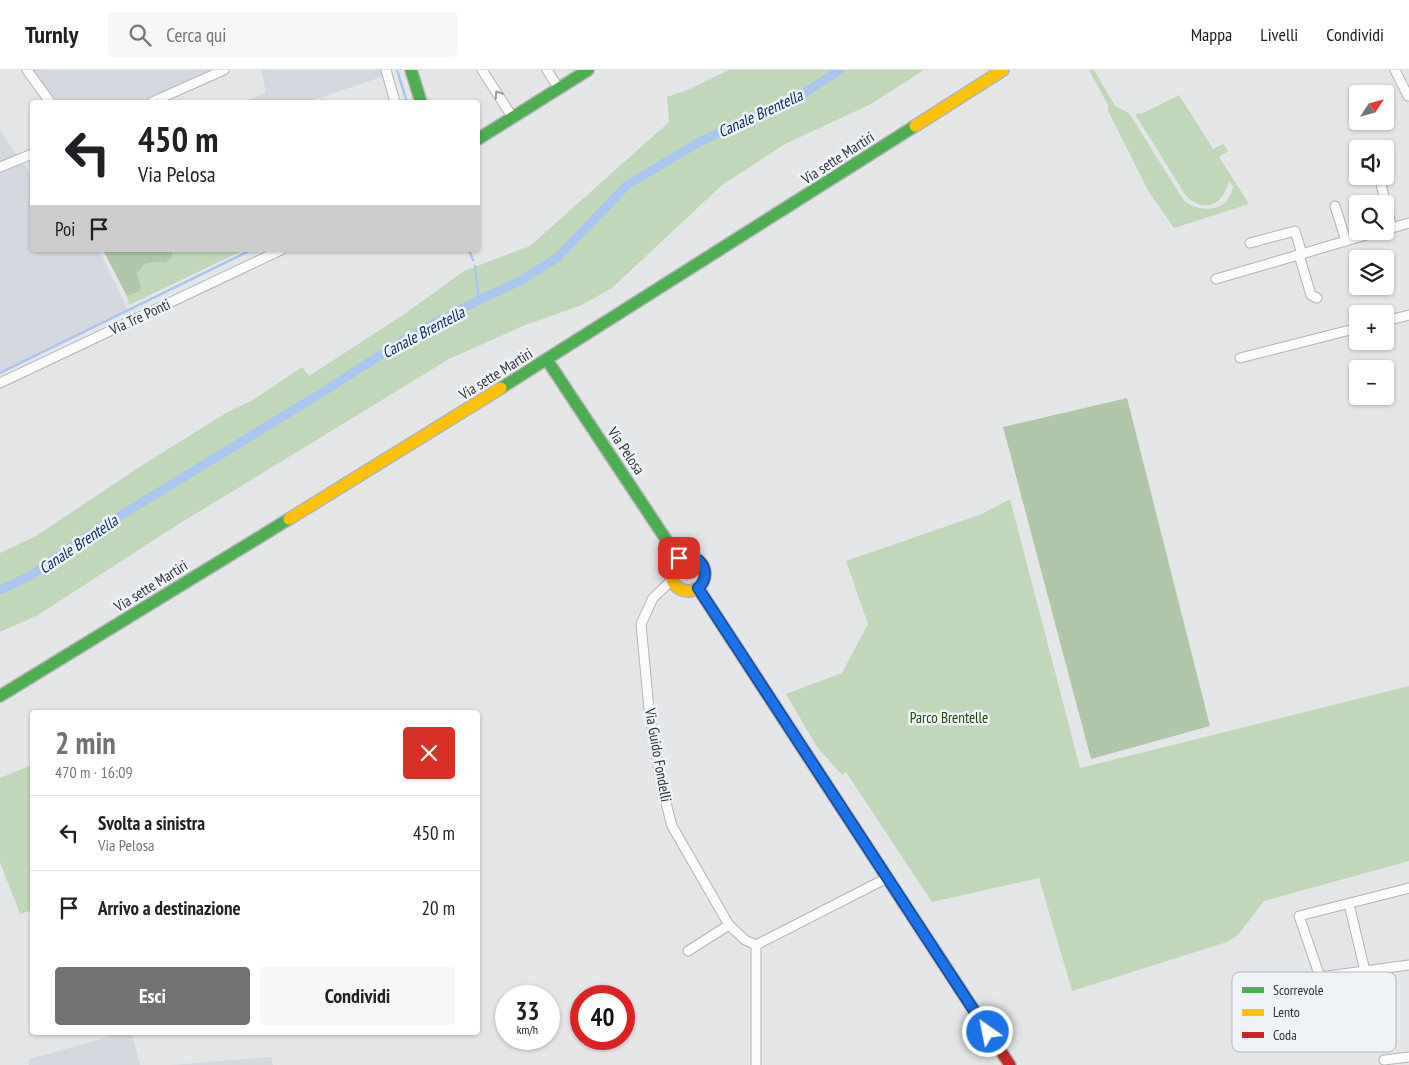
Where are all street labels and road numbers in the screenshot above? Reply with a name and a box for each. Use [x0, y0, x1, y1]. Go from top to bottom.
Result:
street label: Via sette Martiri [797, 127, 878, 189]
street label: Via Tre Ponti [106, 294, 173, 339]
street label: Via sette Martiri [455, 344, 536, 404]
street label: Via Pelosa [603, 423, 649, 478]
street label: Via sette Martiri [110, 556, 191, 616]
street label: Via Guido Fondelli [641, 706, 676, 803]

